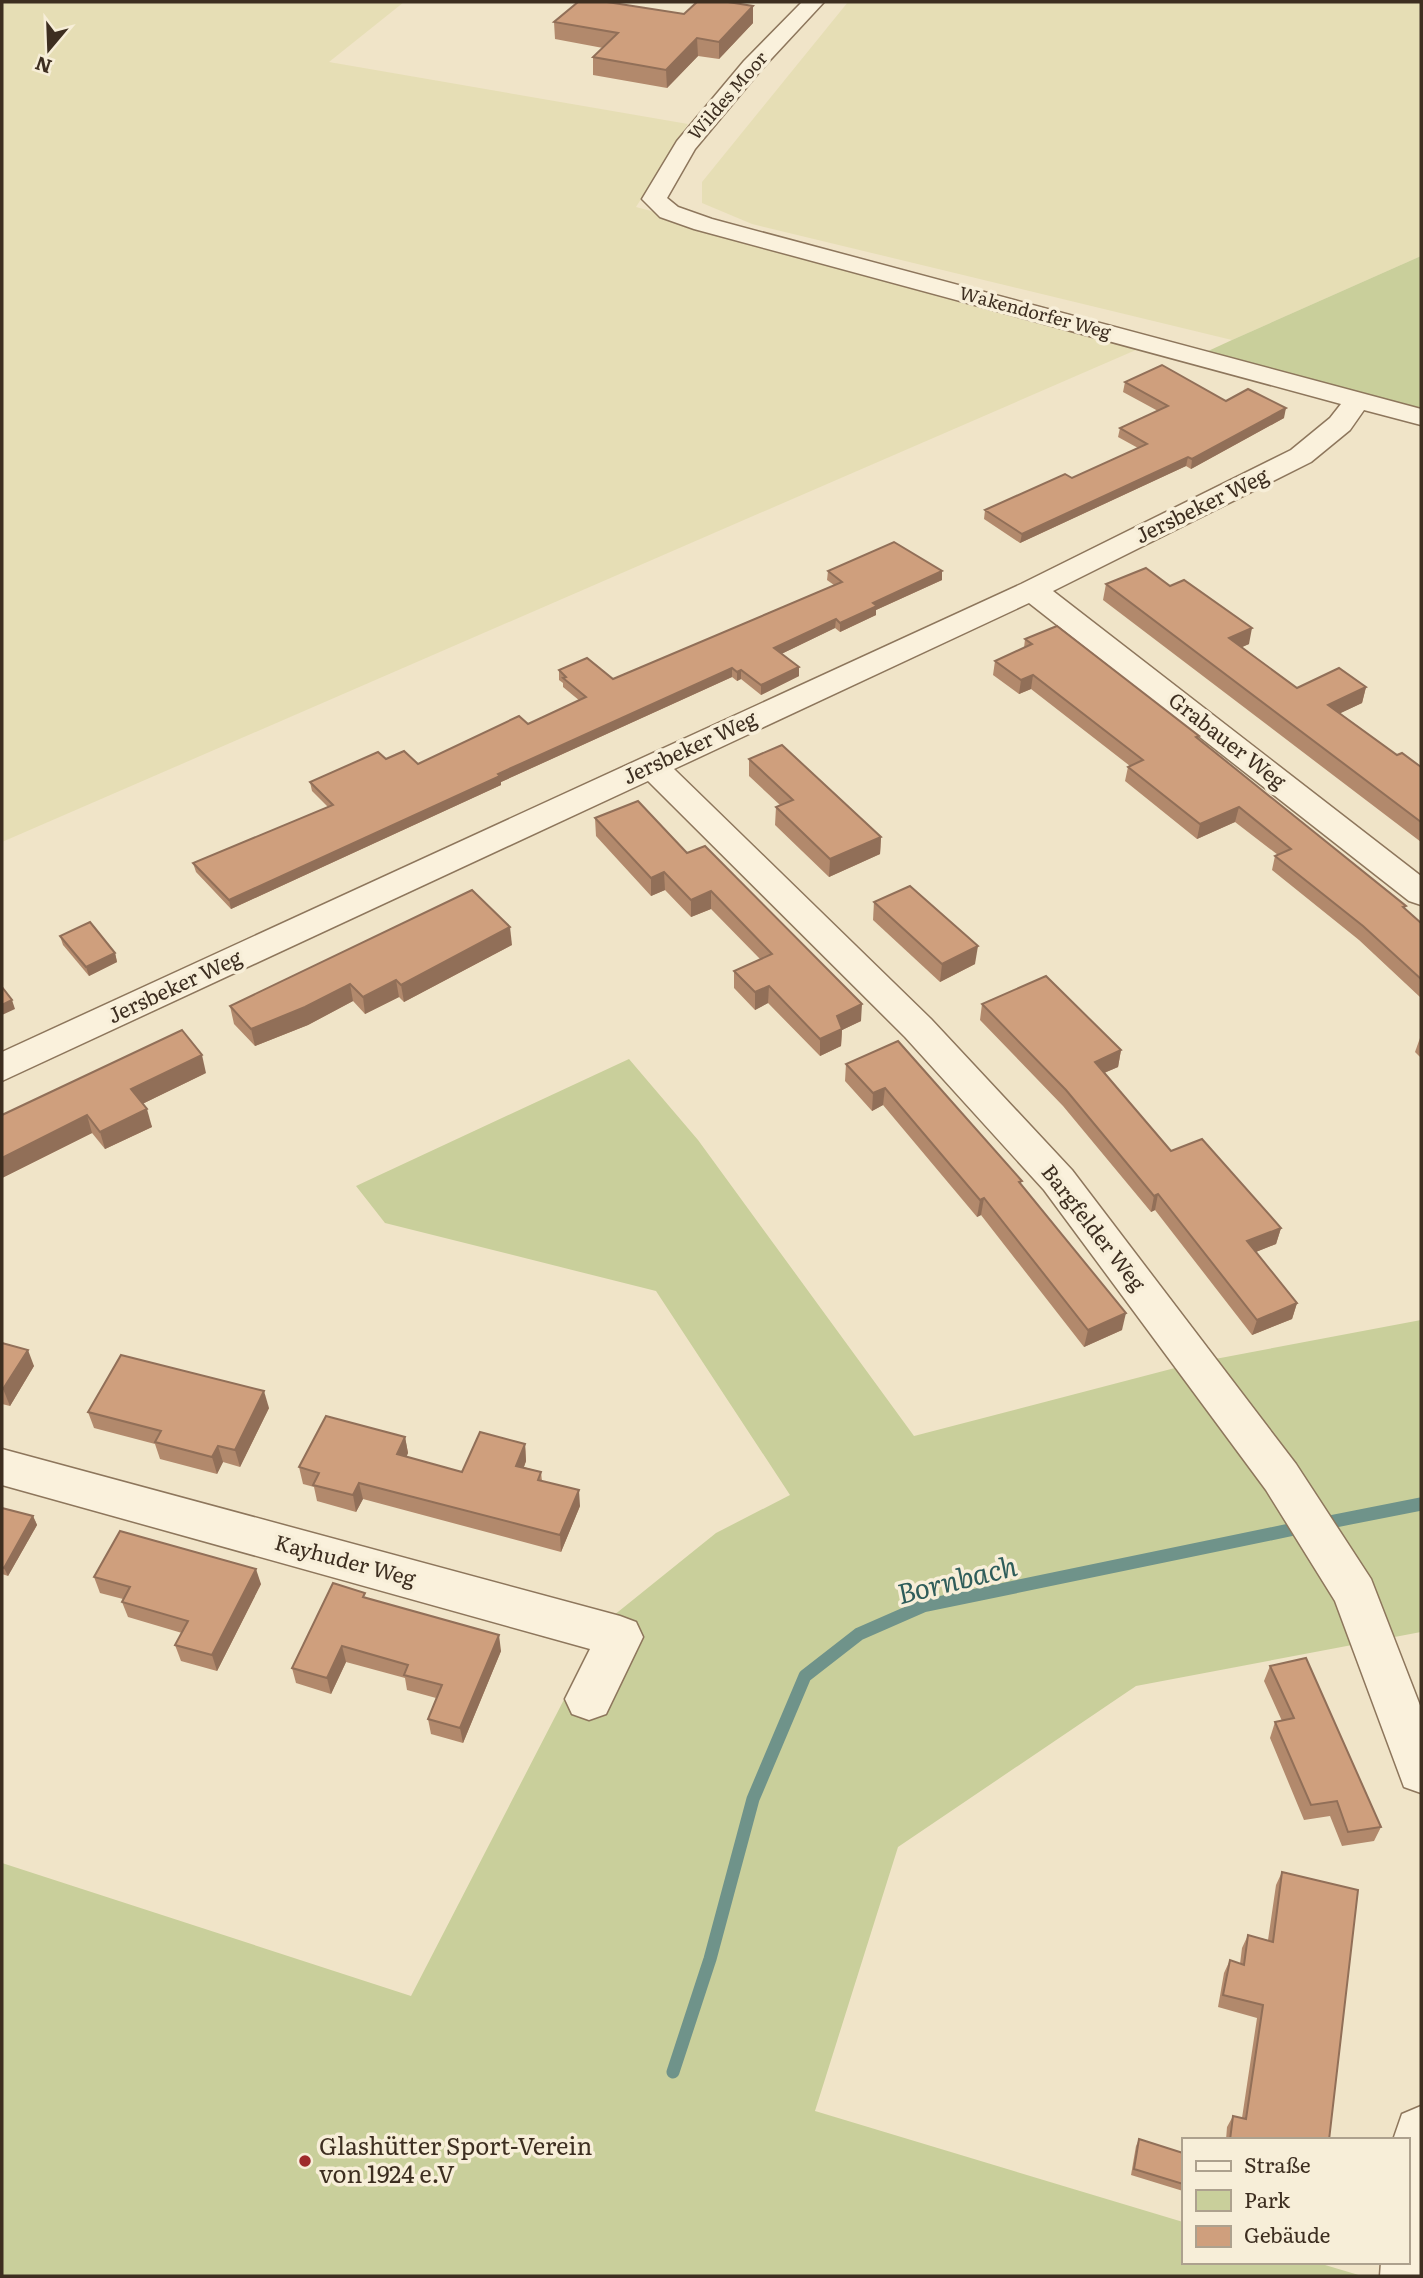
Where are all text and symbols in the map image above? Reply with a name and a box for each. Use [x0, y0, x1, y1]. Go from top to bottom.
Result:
north arrow [14, 14, 84, 84]
street label: Wildes Moor [681, 44, 773, 145]
text: N [31, 50, 55, 82]
street label: Wakendorfer Weg [957, 278, 1115, 345]
street label: Jersbeker Weg [1129, 458, 1273, 549]
street label: Grabauer Weg [1163, 683, 1294, 795]
street label: Jersbeker Weg [617, 701, 761, 790]
street label: Jersbeker Weg [102, 940, 246, 1029]
street label: Bargfelder Weg [1036, 1157, 1154, 1297]
street label: Kayhuder Weg [272, 1525, 420, 1592]
water label: Bornbach [892, 1543, 1021, 1613]
place label: Glashütter Sport-Verein von 1924 e.V [319, 2127, 592, 2190]
legend [1182, 2138, 1409, 2264]
text: Straße [1244, 2148, 1311, 2179]
marker: Glashütter Sport-Verein von 1924 e.V [297, 2153, 313, 2169]
text: Park [1244, 2183, 1290, 2214]
text: Gebäude [1244, 2218, 1331, 2249]

